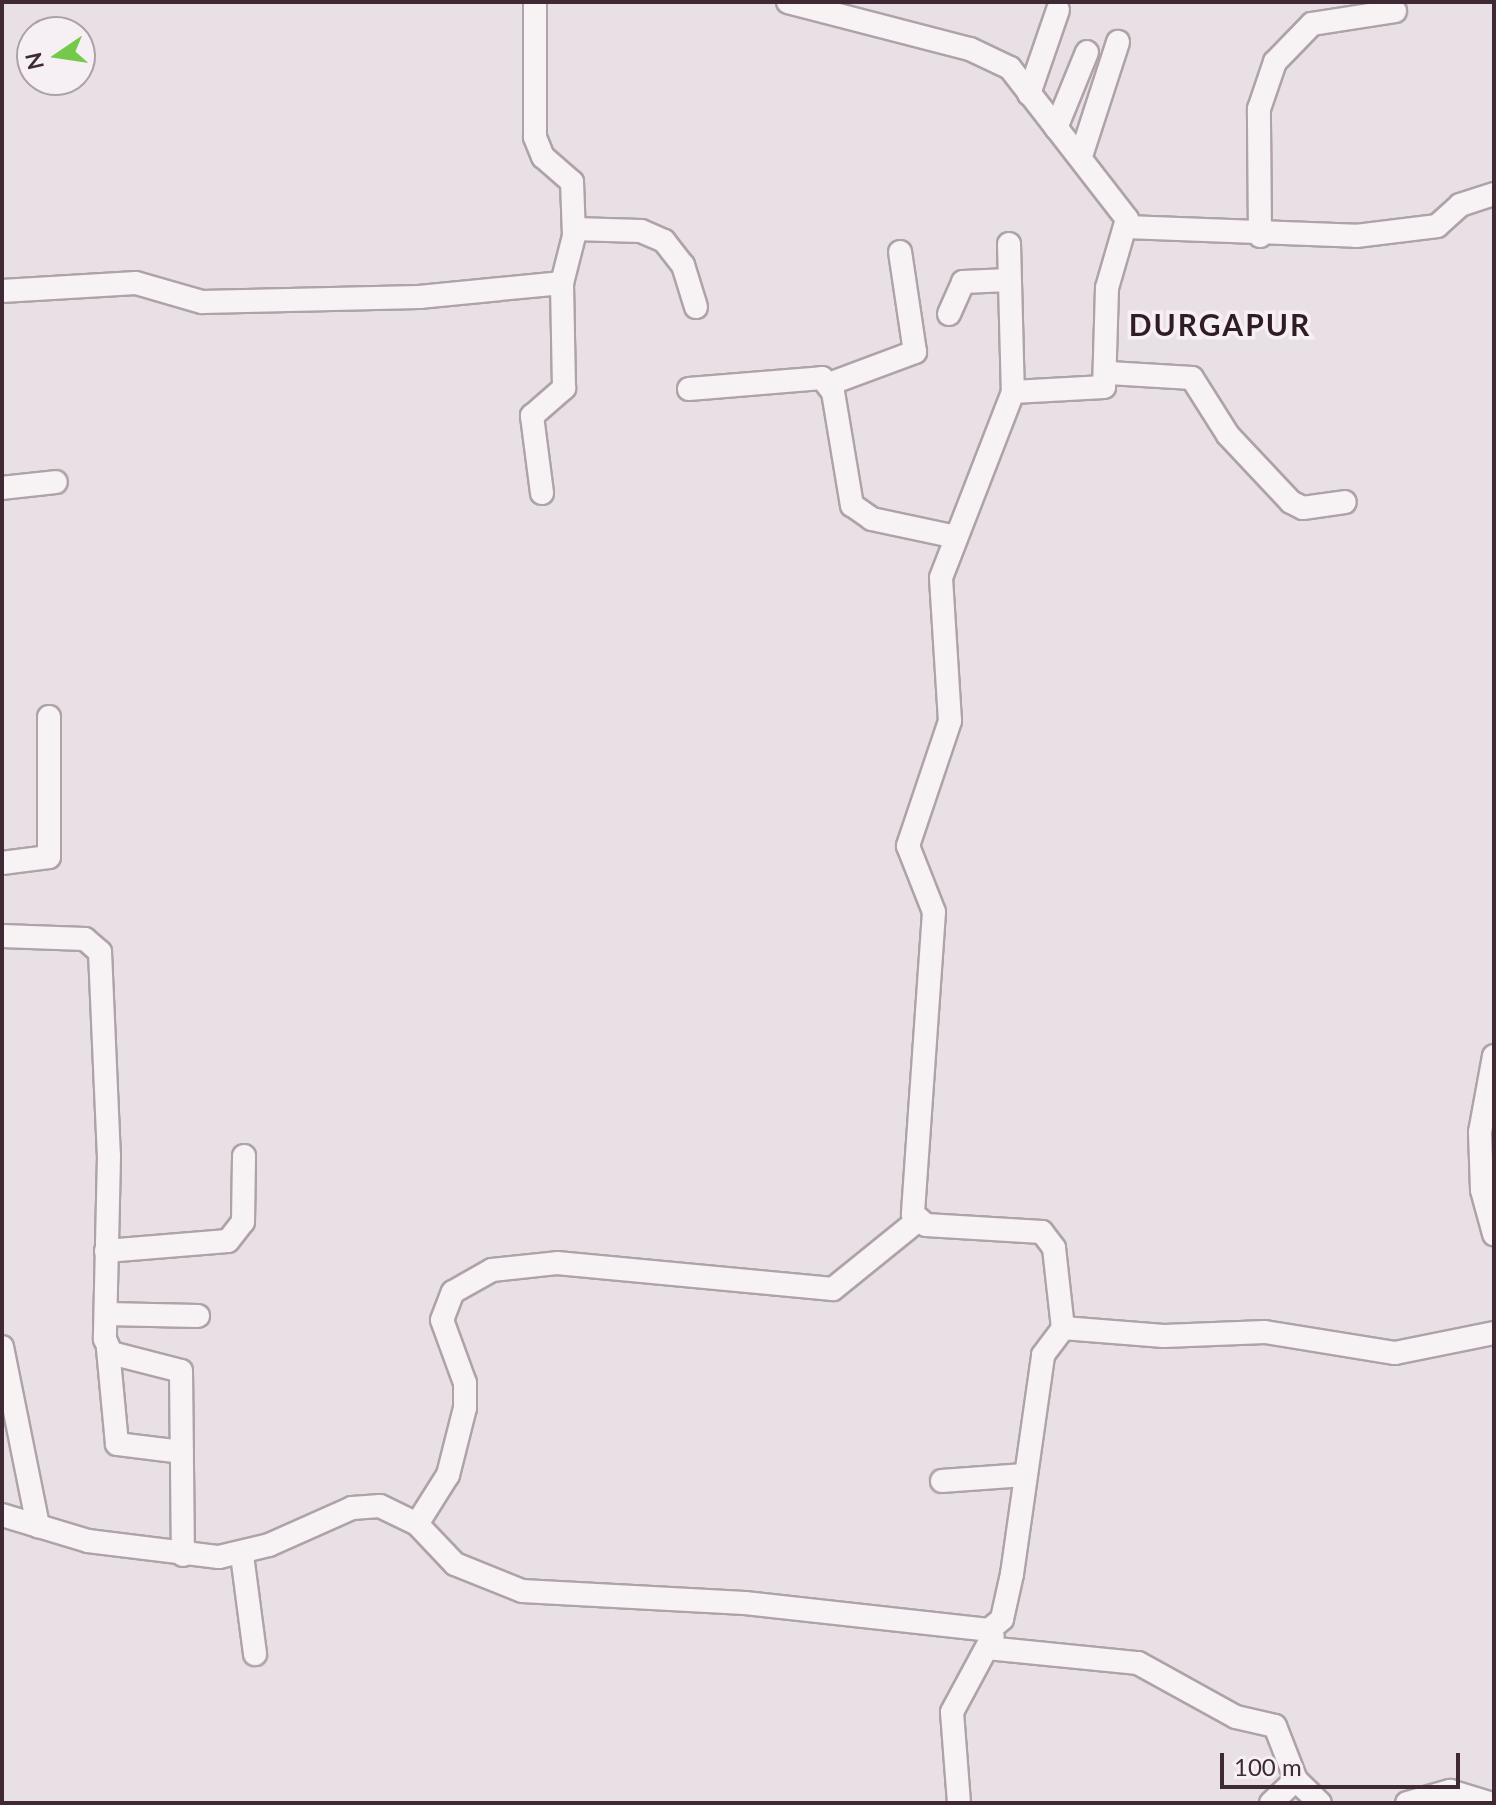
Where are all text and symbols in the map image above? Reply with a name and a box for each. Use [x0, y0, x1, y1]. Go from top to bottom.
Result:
north arrow [16, 16, 96, 96]
text: N [19, 50, 49, 72]
district label: DURGAPUR [1129, 306, 1311, 342]
scale bar [1224, 1737, 1464, 1787]
text: 100 m [1234, 1752, 1302, 1781]

